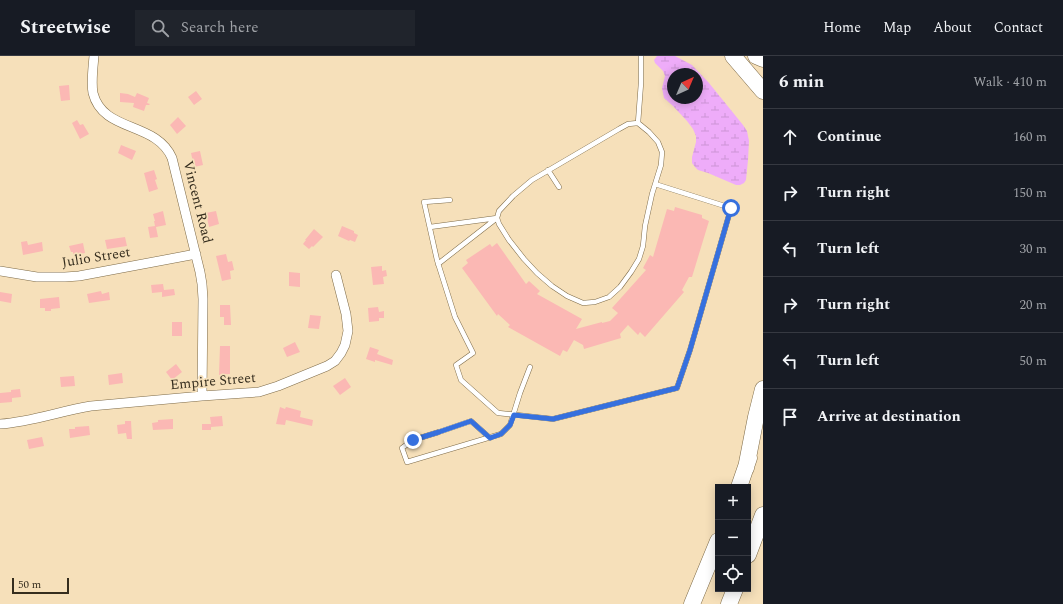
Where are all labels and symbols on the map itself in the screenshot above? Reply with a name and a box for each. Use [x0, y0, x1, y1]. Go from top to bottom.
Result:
north arrow [667, 68, 703, 104]
street label: Vincent Road [178, 158, 218, 246]
route start [722, 199, 740, 217]
street label: Julio Street [60, 241, 132, 273]
street label: Empire Street [169, 367, 257, 395]
route end [404, 431, 422, 449]
scale bar [12, 576, 69, 595]

